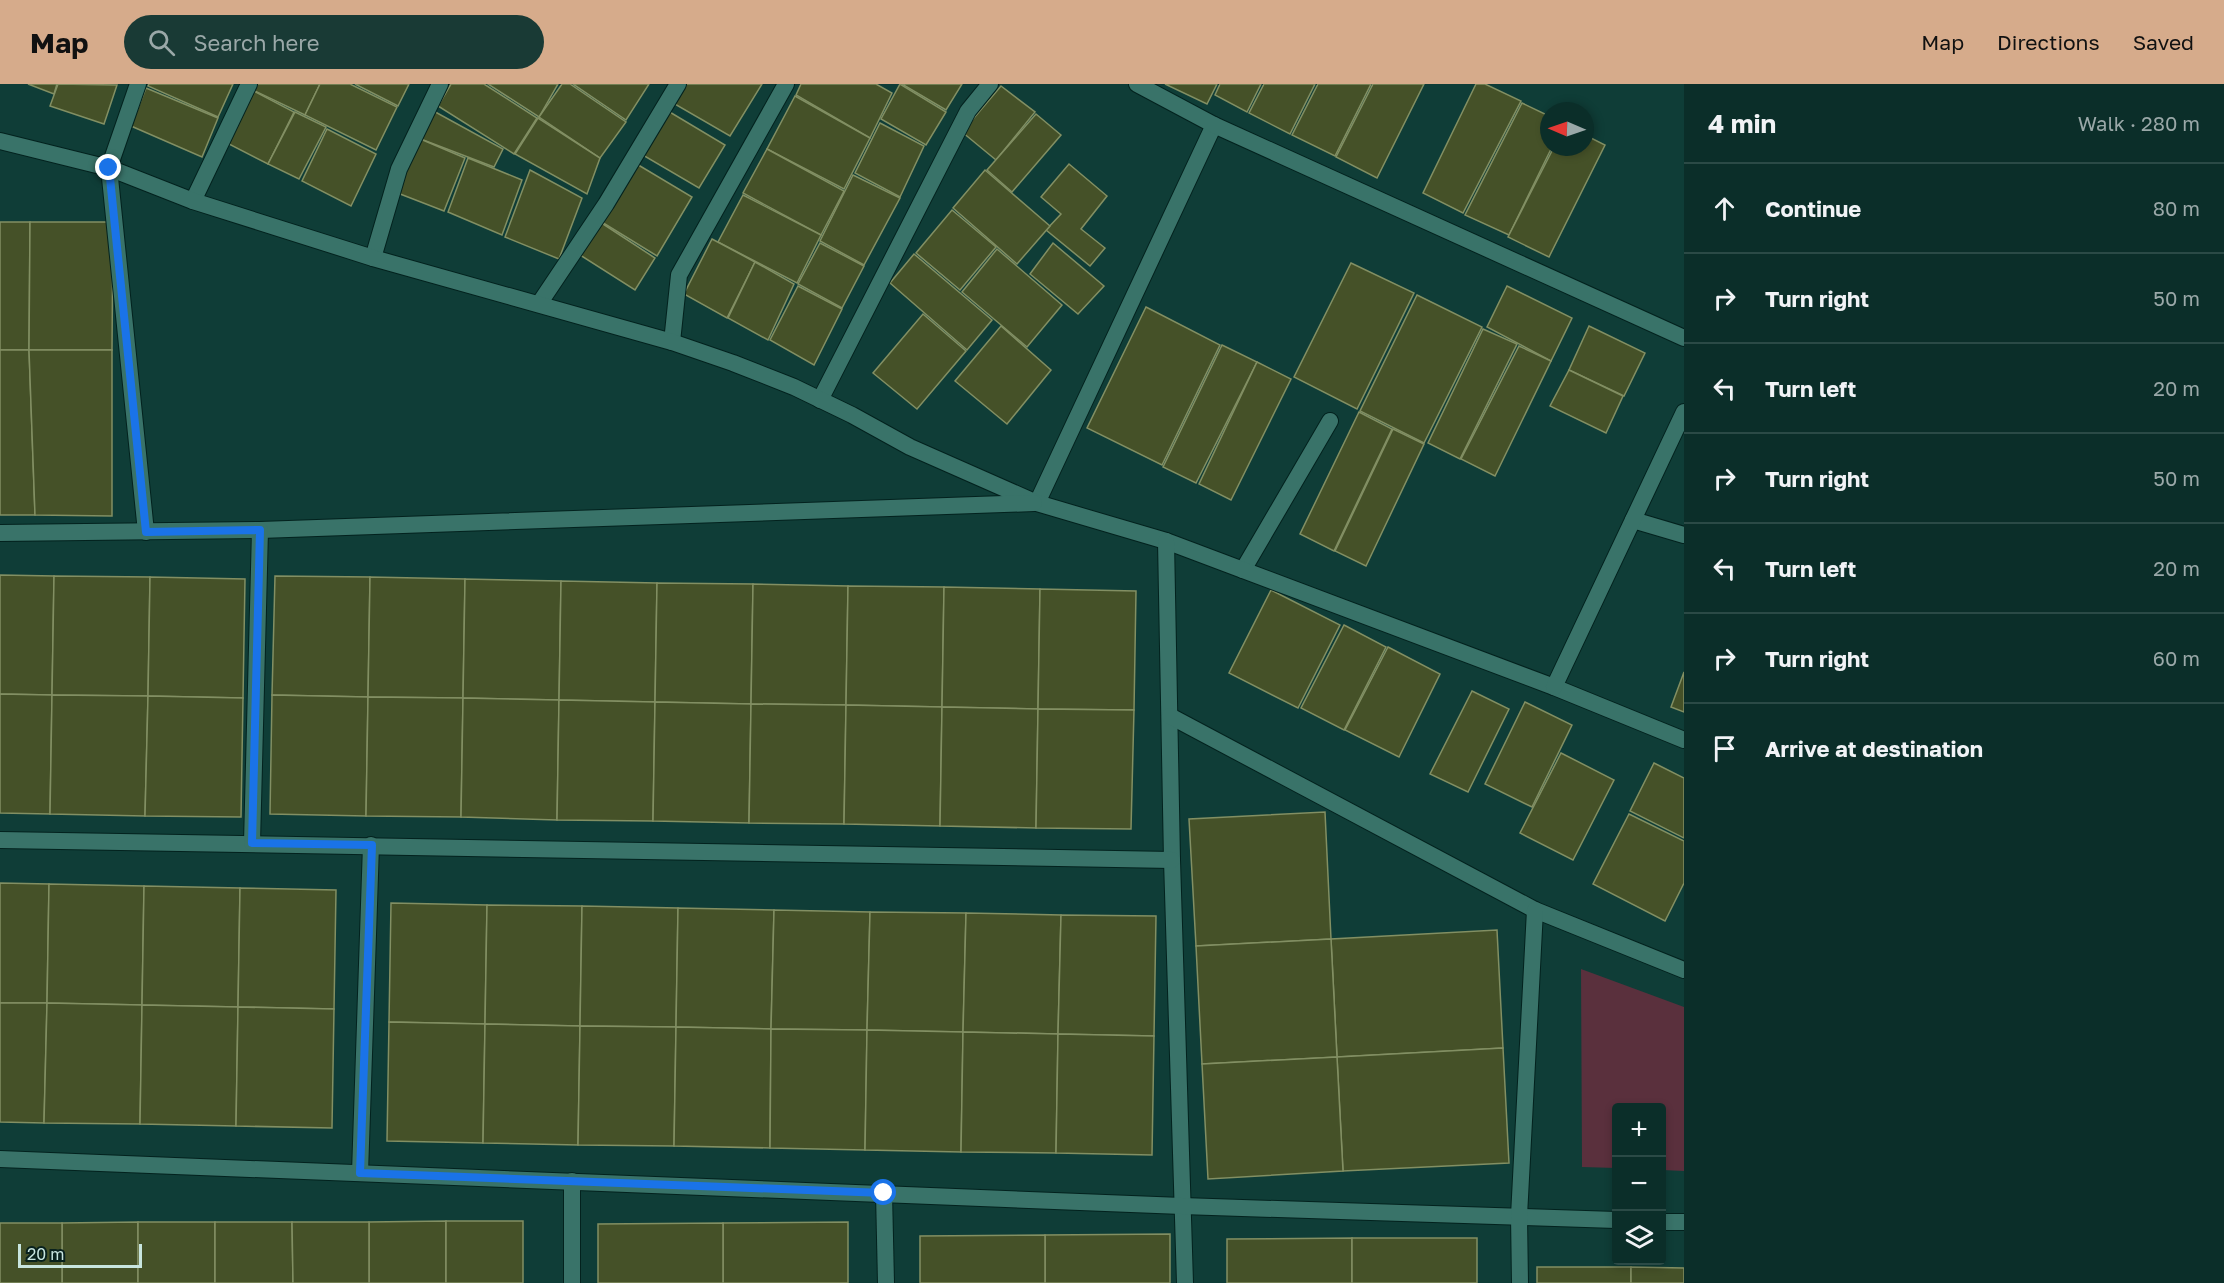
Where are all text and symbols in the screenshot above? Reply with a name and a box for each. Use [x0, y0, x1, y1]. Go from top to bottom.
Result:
search box [124, 15, 544, 69]
text: Map [30, 26, 88, 59]
icon: search [145, 26, 178, 59]
text: Search here [193, 29, 319, 56]
text: Map [1921, 29, 1964, 55]
text: Directions [1997, 29, 2100, 55]
text: Saved [2133, 29, 2194, 55]
north arrow [1540, 102, 1594, 156]
text: 4 min [1708, 108, 1776, 139]
text: Walk · 280 m [2078, 111, 2200, 135]
route end [95, 154, 121, 180]
icon: ahead [1708, 192, 1741, 225]
text: Continue [1765, 195, 1861, 222]
text: 80 m [2153, 196, 2200, 220]
icon: right [1708, 282, 1741, 315]
text: Turn right [1765, 285, 1869, 312]
text: 50 m [2153, 286, 2200, 310]
icon: left [1708, 372, 1741, 405]
text: Turn left [1765, 375, 1856, 402]
text: 20 m [2153, 376, 2200, 400]
icon: right [1708, 462, 1741, 495]
text: Turn right [1765, 465, 1869, 492]
text: 50 m [2153, 466, 2200, 490]
icon: left [1708, 552, 1741, 585]
text: Turn left [1765, 555, 1856, 582]
text: 20 m [2153, 556, 2200, 580]
icon: right [1708, 642, 1741, 675]
text: Turn right [1765, 645, 1869, 672]
text: 60 m [2153, 646, 2200, 670]
icon: arrive [1708, 732, 1741, 765]
text: Arrive at destination [1765, 735, 1983, 762]
map controls [1612, 1103, 1666, 1265]
button: + [1612, 1103, 1666, 1157]
button: − [1612, 1157, 1666, 1211]
route start [870, 1179, 896, 1205]
button: layers [1612, 1211, 1666, 1265]
scale bar [18, 1241, 142, 1268]
text: 20 m [27, 1244, 64, 1264]

